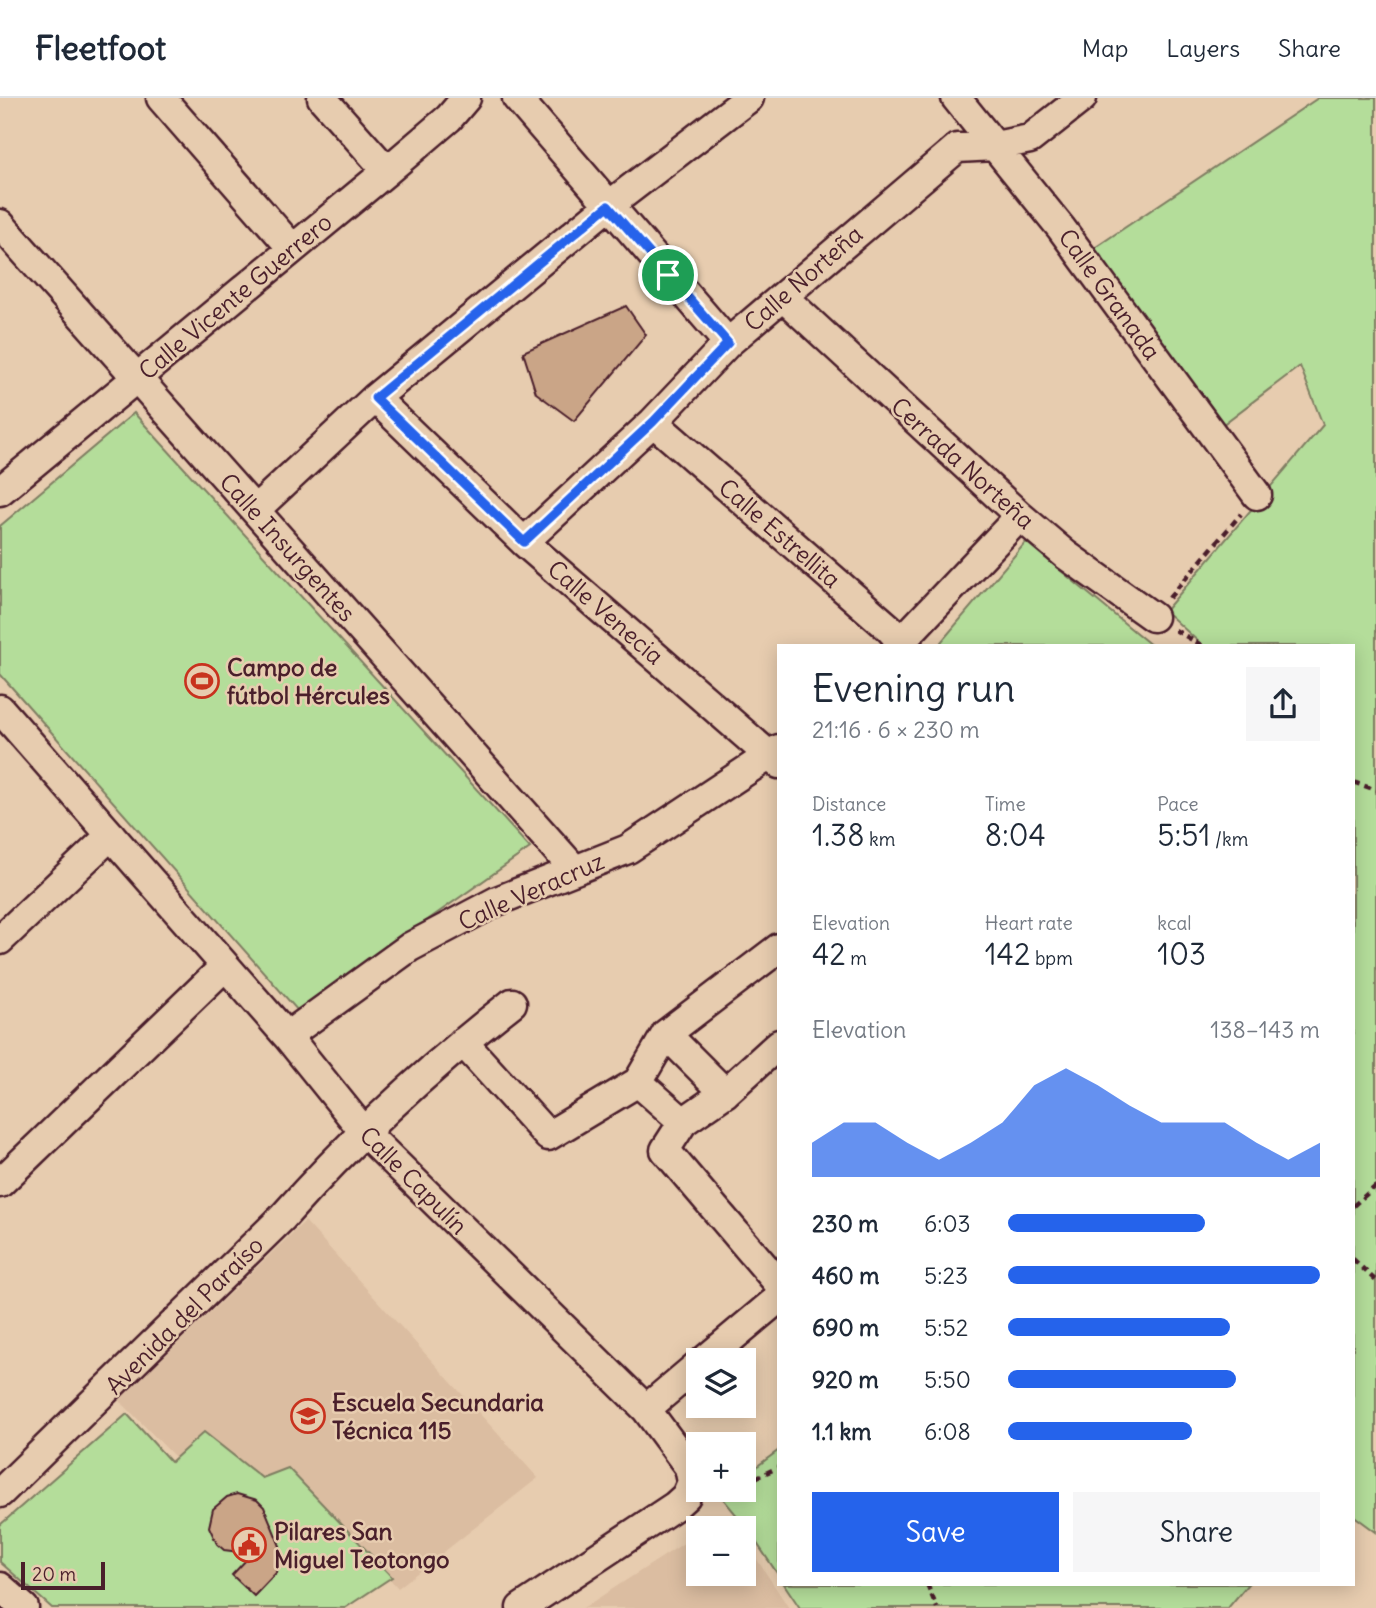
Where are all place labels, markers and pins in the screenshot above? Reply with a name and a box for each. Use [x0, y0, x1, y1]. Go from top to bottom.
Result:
pin [638, 245, 698, 305]
place label: Campo de fútbol Hércules [227, 652, 390, 710]
sports icon: Campo de fútbol Hércules [183, 662, 221, 700]
place label: Escuela Secundaria Técnica 115 [332, 1387, 544, 1445]
school or university icon: Escuela Secundaria Técnica 115 [289, 1397, 327, 1435]
place label: Pilares San Miguel Teotongo [274, 1516, 450, 1574]
public building icon: Pilares San Miguel Teotongo [230, 1526, 268, 1564]

